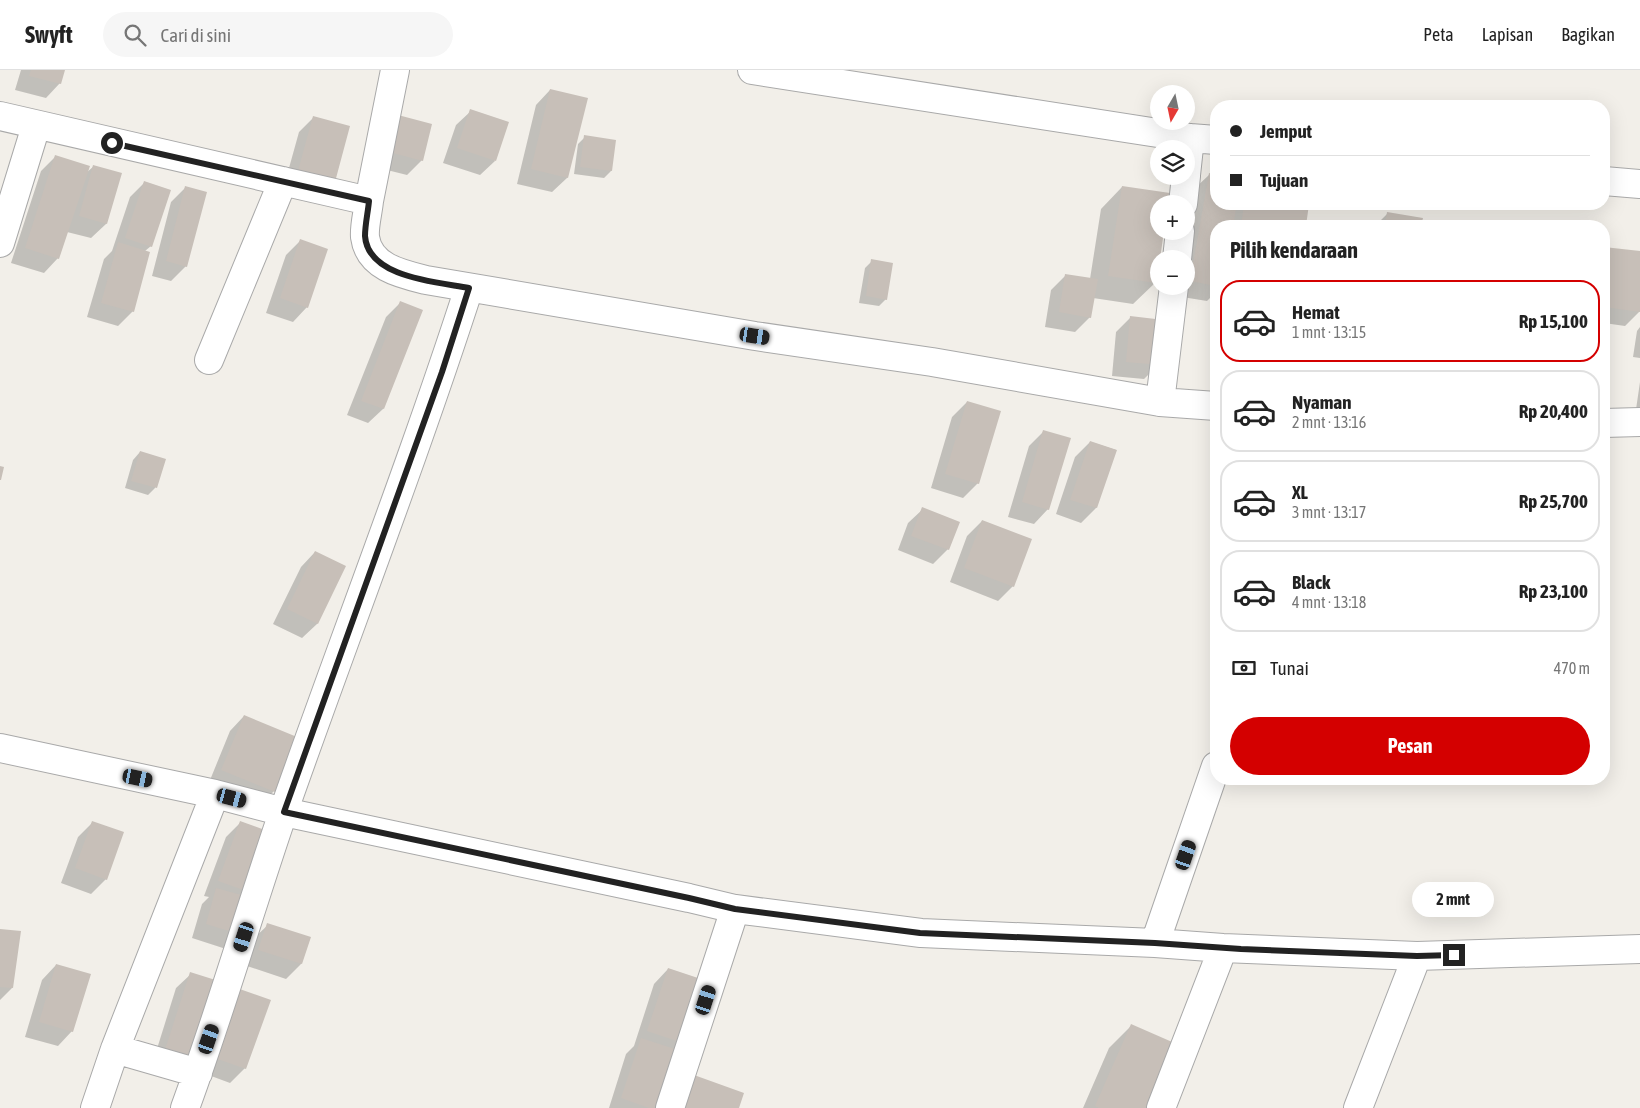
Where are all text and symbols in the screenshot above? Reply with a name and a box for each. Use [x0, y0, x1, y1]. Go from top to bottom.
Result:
search box [103, 12, 453, 57]
text: Swyft [25, 21, 73, 48]
icon: search [121, 21, 149, 49]
text: Cari di sini [161, 24, 231, 46]
text: Peta [1423, 24, 1454, 45]
text: Lapisan [1482, 24, 1533, 45]
text: Bagikan [1561, 24, 1615, 45]
north arrow [1150, 85, 1195, 130]
map controls [1150, 85, 1195, 295]
text: Jemput [1260, 120, 1312, 142]
route start [101, 132, 123, 154]
button: layers [1150, 140, 1195, 185]
text: Tujuan [1260, 169, 1308, 191]
button: + [1150, 195, 1195, 240]
text: Pilih kendaraan [1230, 237, 1358, 263]
button: − [1150, 250, 1195, 295]
icon: car [1232, 299, 1277, 344]
text: Hemat [1292, 301, 1340, 323]
text: Rp 15,100 [1519, 310, 1588, 332]
text: 1 mnt · 13:15 [1292, 323, 1366, 341]
car [739, 326, 770, 346]
icon: car [1232, 389, 1277, 434]
text: Nyaman [1292, 391, 1351, 413]
text: Rp 20,400 [1519, 400, 1588, 422]
text: 2 mnt · 13:16 [1292, 413, 1366, 431]
icon: car [1232, 479, 1277, 524]
text: XL [1292, 481, 1308, 503]
text: Rp 25,700 [1519, 490, 1588, 512]
text: 3 mnt · 13:17 [1292, 503, 1366, 521]
icon: car [1232, 569, 1277, 614]
text: Black [1292, 571, 1330, 593]
text: Rp 23,100 [1519, 580, 1588, 602]
text: 4 mnt · 13:18 [1292, 593, 1366, 611]
icon: cash [1230, 654, 1258, 682]
text: Tunai [1270, 657, 1309, 679]
text: 470 m [1554, 659, 1590, 677]
button: Pesan [1230, 717, 1590, 775]
car [121, 768, 154, 788]
car [215, 787, 248, 809]
car [1174, 838, 1197, 872]
callout: 2 mnt [1413, 882, 1495, 918]
text: 2 mnt [1436, 890, 1470, 908]
car [232, 920, 255, 954]
route end [1443, 944, 1465, 966]
car [694, 983, 717, 1017]
car [197, 1022, 220, 1056]

